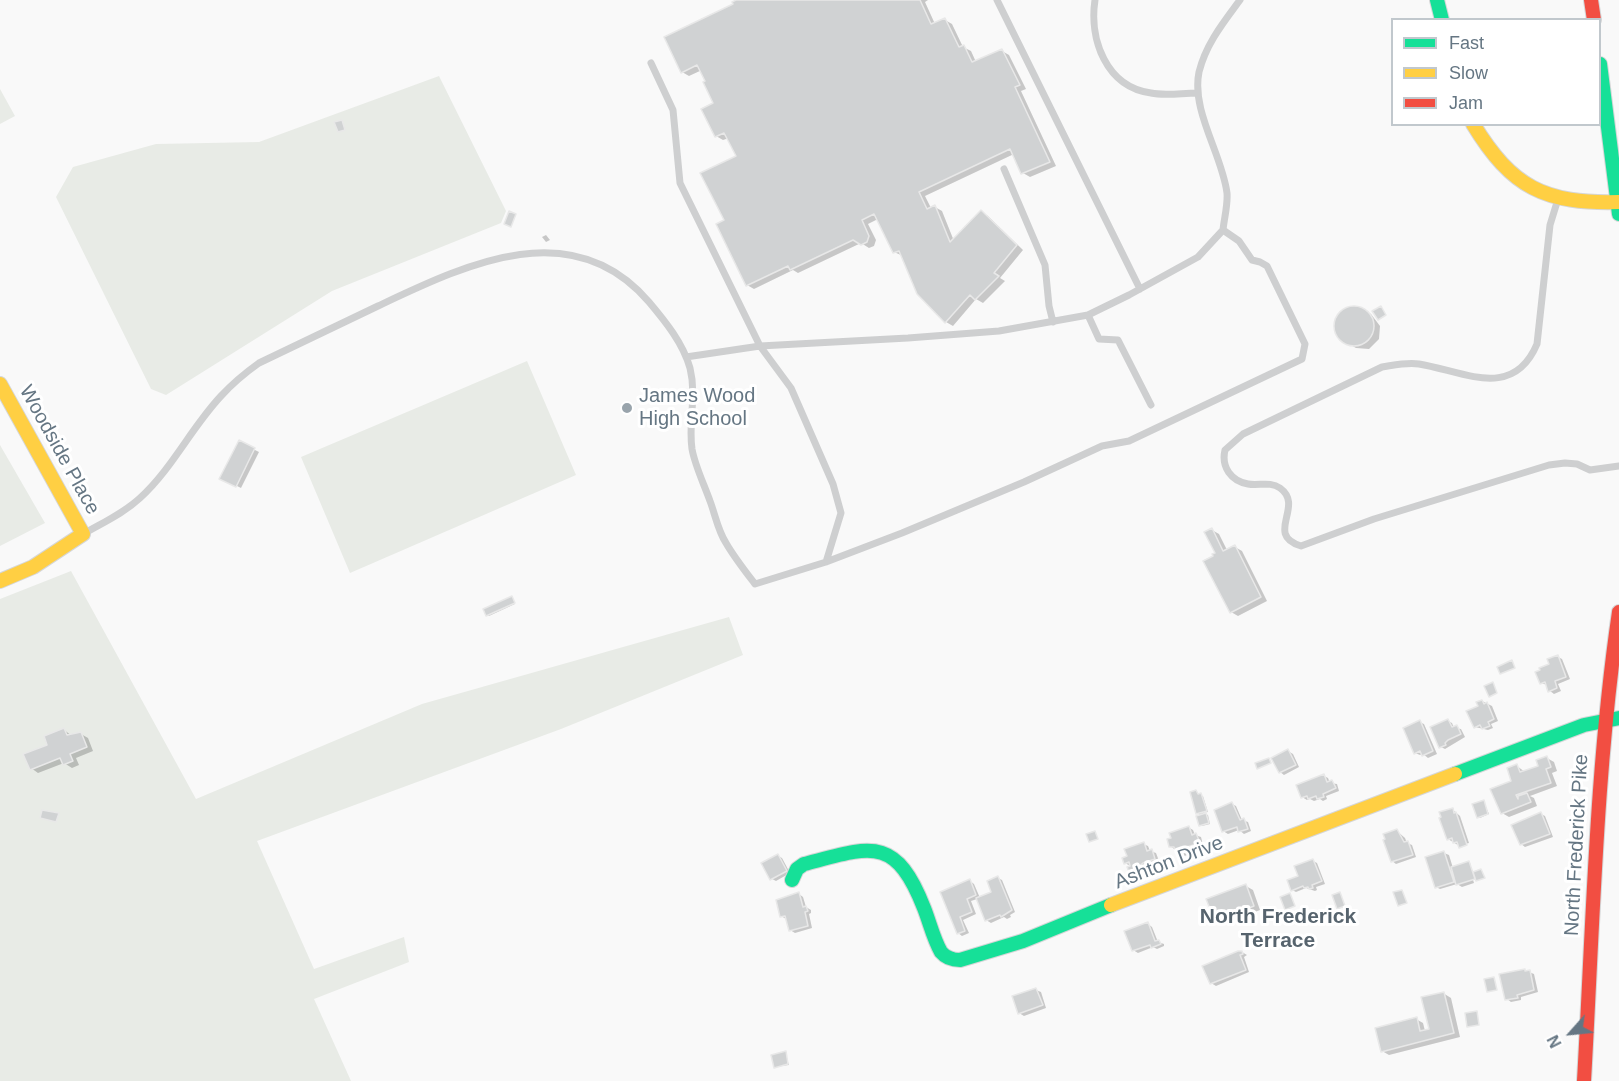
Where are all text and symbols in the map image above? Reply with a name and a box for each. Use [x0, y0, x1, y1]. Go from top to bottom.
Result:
legend [1391, 18, 1601, 126]
text: Fast [1449, 33, 1484, 53]
text: Slow [1449, 63, 1488, 83]
text: Jam [1449, 93, 1483, 113]
street label: Woodside Place [14, 381, 104, 519]
place label: James Wood High School [639, 384, 755, 431]
marker: James Wood High School [620, 401, 634, 415]
street label: North Frederick Pike [1560, 753, 1594, 937]
street label: Ashton Drive [1111, 831, 1227, 895]
district label: North Frederick Terrace [1200, 904, 1356, 954]
north arrow [1541, 1003, 1601, 1063]
text: N [1544, 1032, 1565, 1050]

